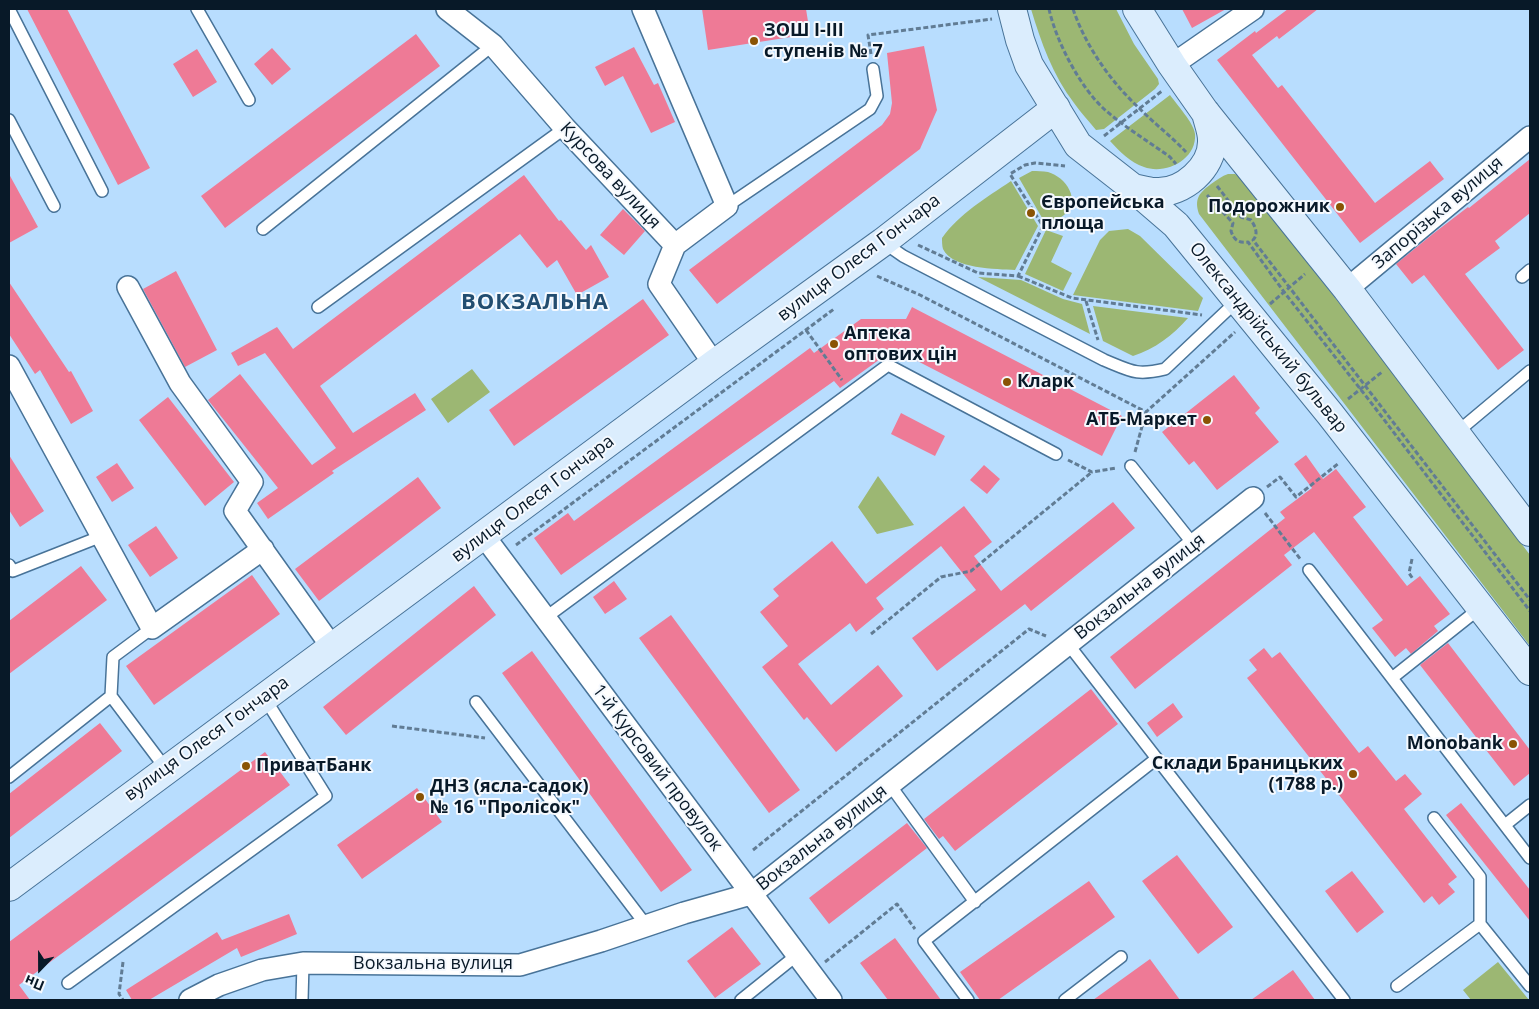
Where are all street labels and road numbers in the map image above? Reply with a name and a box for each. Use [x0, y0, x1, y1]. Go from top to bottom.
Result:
street label: Курсова вулиця [555, 118, 665, 234]
street label: Запорізька вулиця [1368, 152, 1508, 274]
street label: вулиця Олеся Гончара [773, 190, 945, 326]
street label: Олександрійський бульвар [1184, 238, 1352, 438]
street label: вулиця Олеся Гончара [447, 431, 619, 567]
street label: Вокзальна вулиця [1070, 529, 1210, 645]
street label: вулиця Олеся Гончара [120, 672, 294, 806]
street label: 1-й Курсовий провулок [587, 680, 727, 856]
street label: Вокзальна вулиця [752, 780, 892, 896]
street label: Вокзальна вулиця [353, 953, 513, 975]

